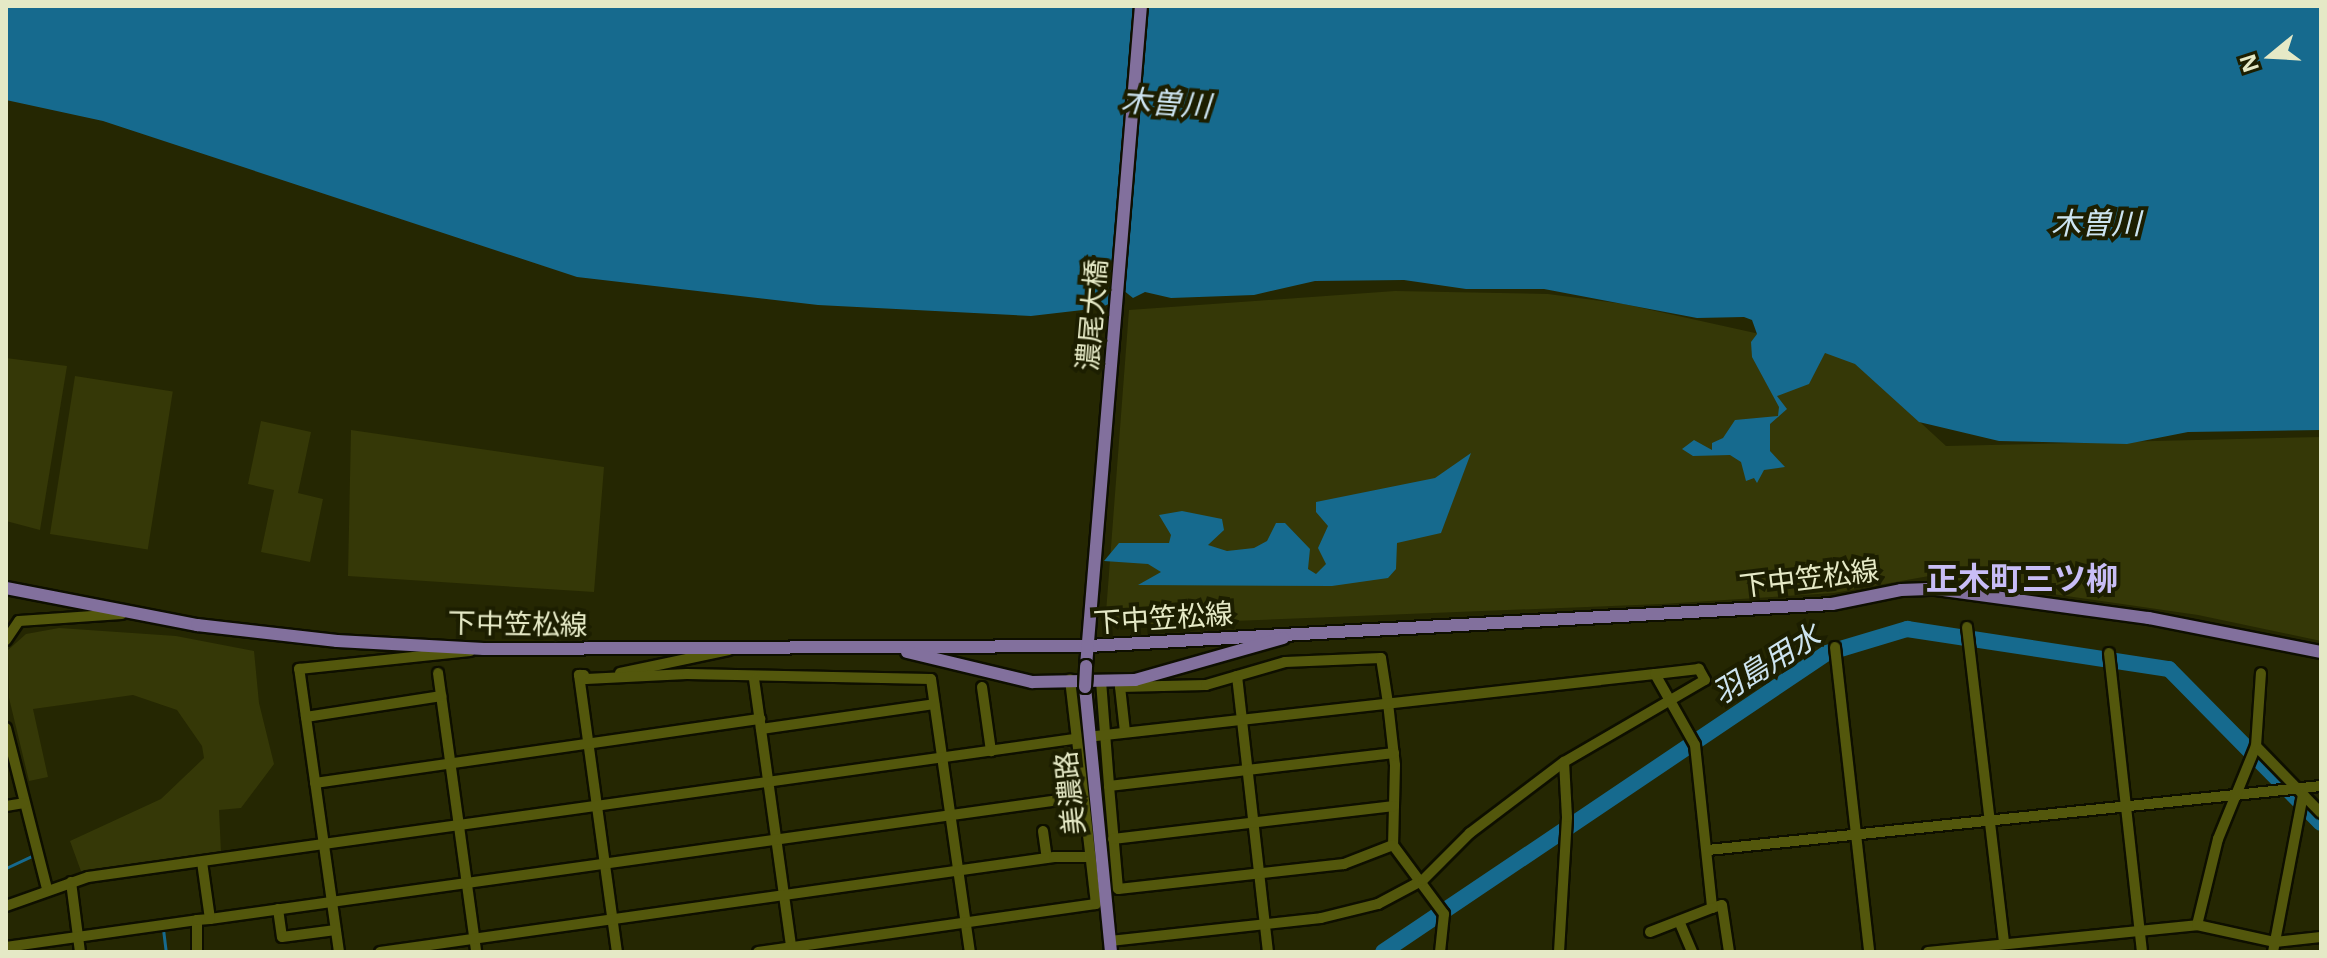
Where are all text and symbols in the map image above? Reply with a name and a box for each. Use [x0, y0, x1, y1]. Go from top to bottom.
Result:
north arrow [2231, 16, 2311, 96]
text: N [2231, 50, 2265, 77]
water label: 木曽川 [1120, 82, 1212, 124]
water label: 木曽川 [2051, 205, 2141, 241]
street label: 濃尾大橋 [1069, 258, 1113, 372]
street label: 下中笠松線 [1737, 552, 1881, 602]
district label: 正木町三ツ柳 [1926, 559, 2118, 597]
street label: 下中笠松線 [1092, 595, 1234, 639]
street label: 下中笠松線 [448, 605, 588, 641]
water label: 羽島用水 [1706, 617, 1826, 711]
street label: 美濃路 [1048, 749, 1090, 837]

